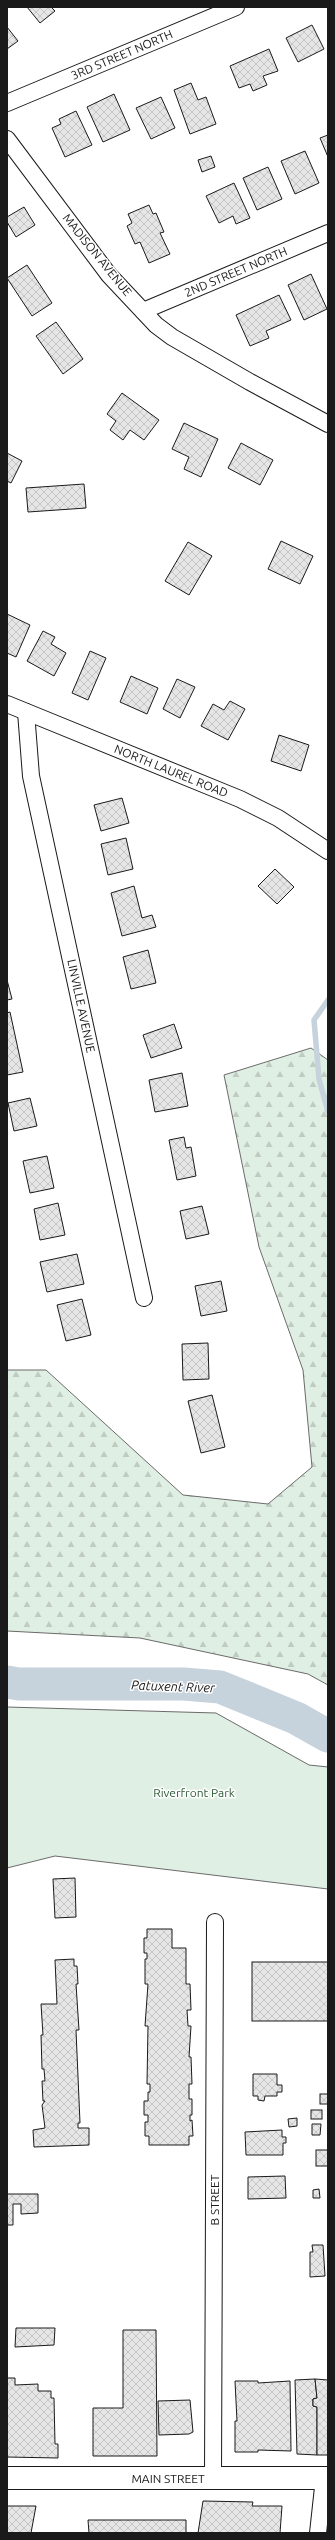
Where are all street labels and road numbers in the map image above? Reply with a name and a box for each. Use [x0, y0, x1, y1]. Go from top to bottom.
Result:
street label: 3RD STREET NORTH [69, 27, 175, 82]
street label: MADISON AVENUE [60, 211, 135, 299]
street label: 2ND STREET NORTH [183, 244, 289, 299]
street label: NORTH LAUREL ROAD [112, 742, 230, 799]
street label: LINVILLE AVENUE [65, 958, 98, 1054]
street label: B STREET [208, 2174, 221, 2225]
street label: MAIN STREET [131, 2472, 205, 2485]

